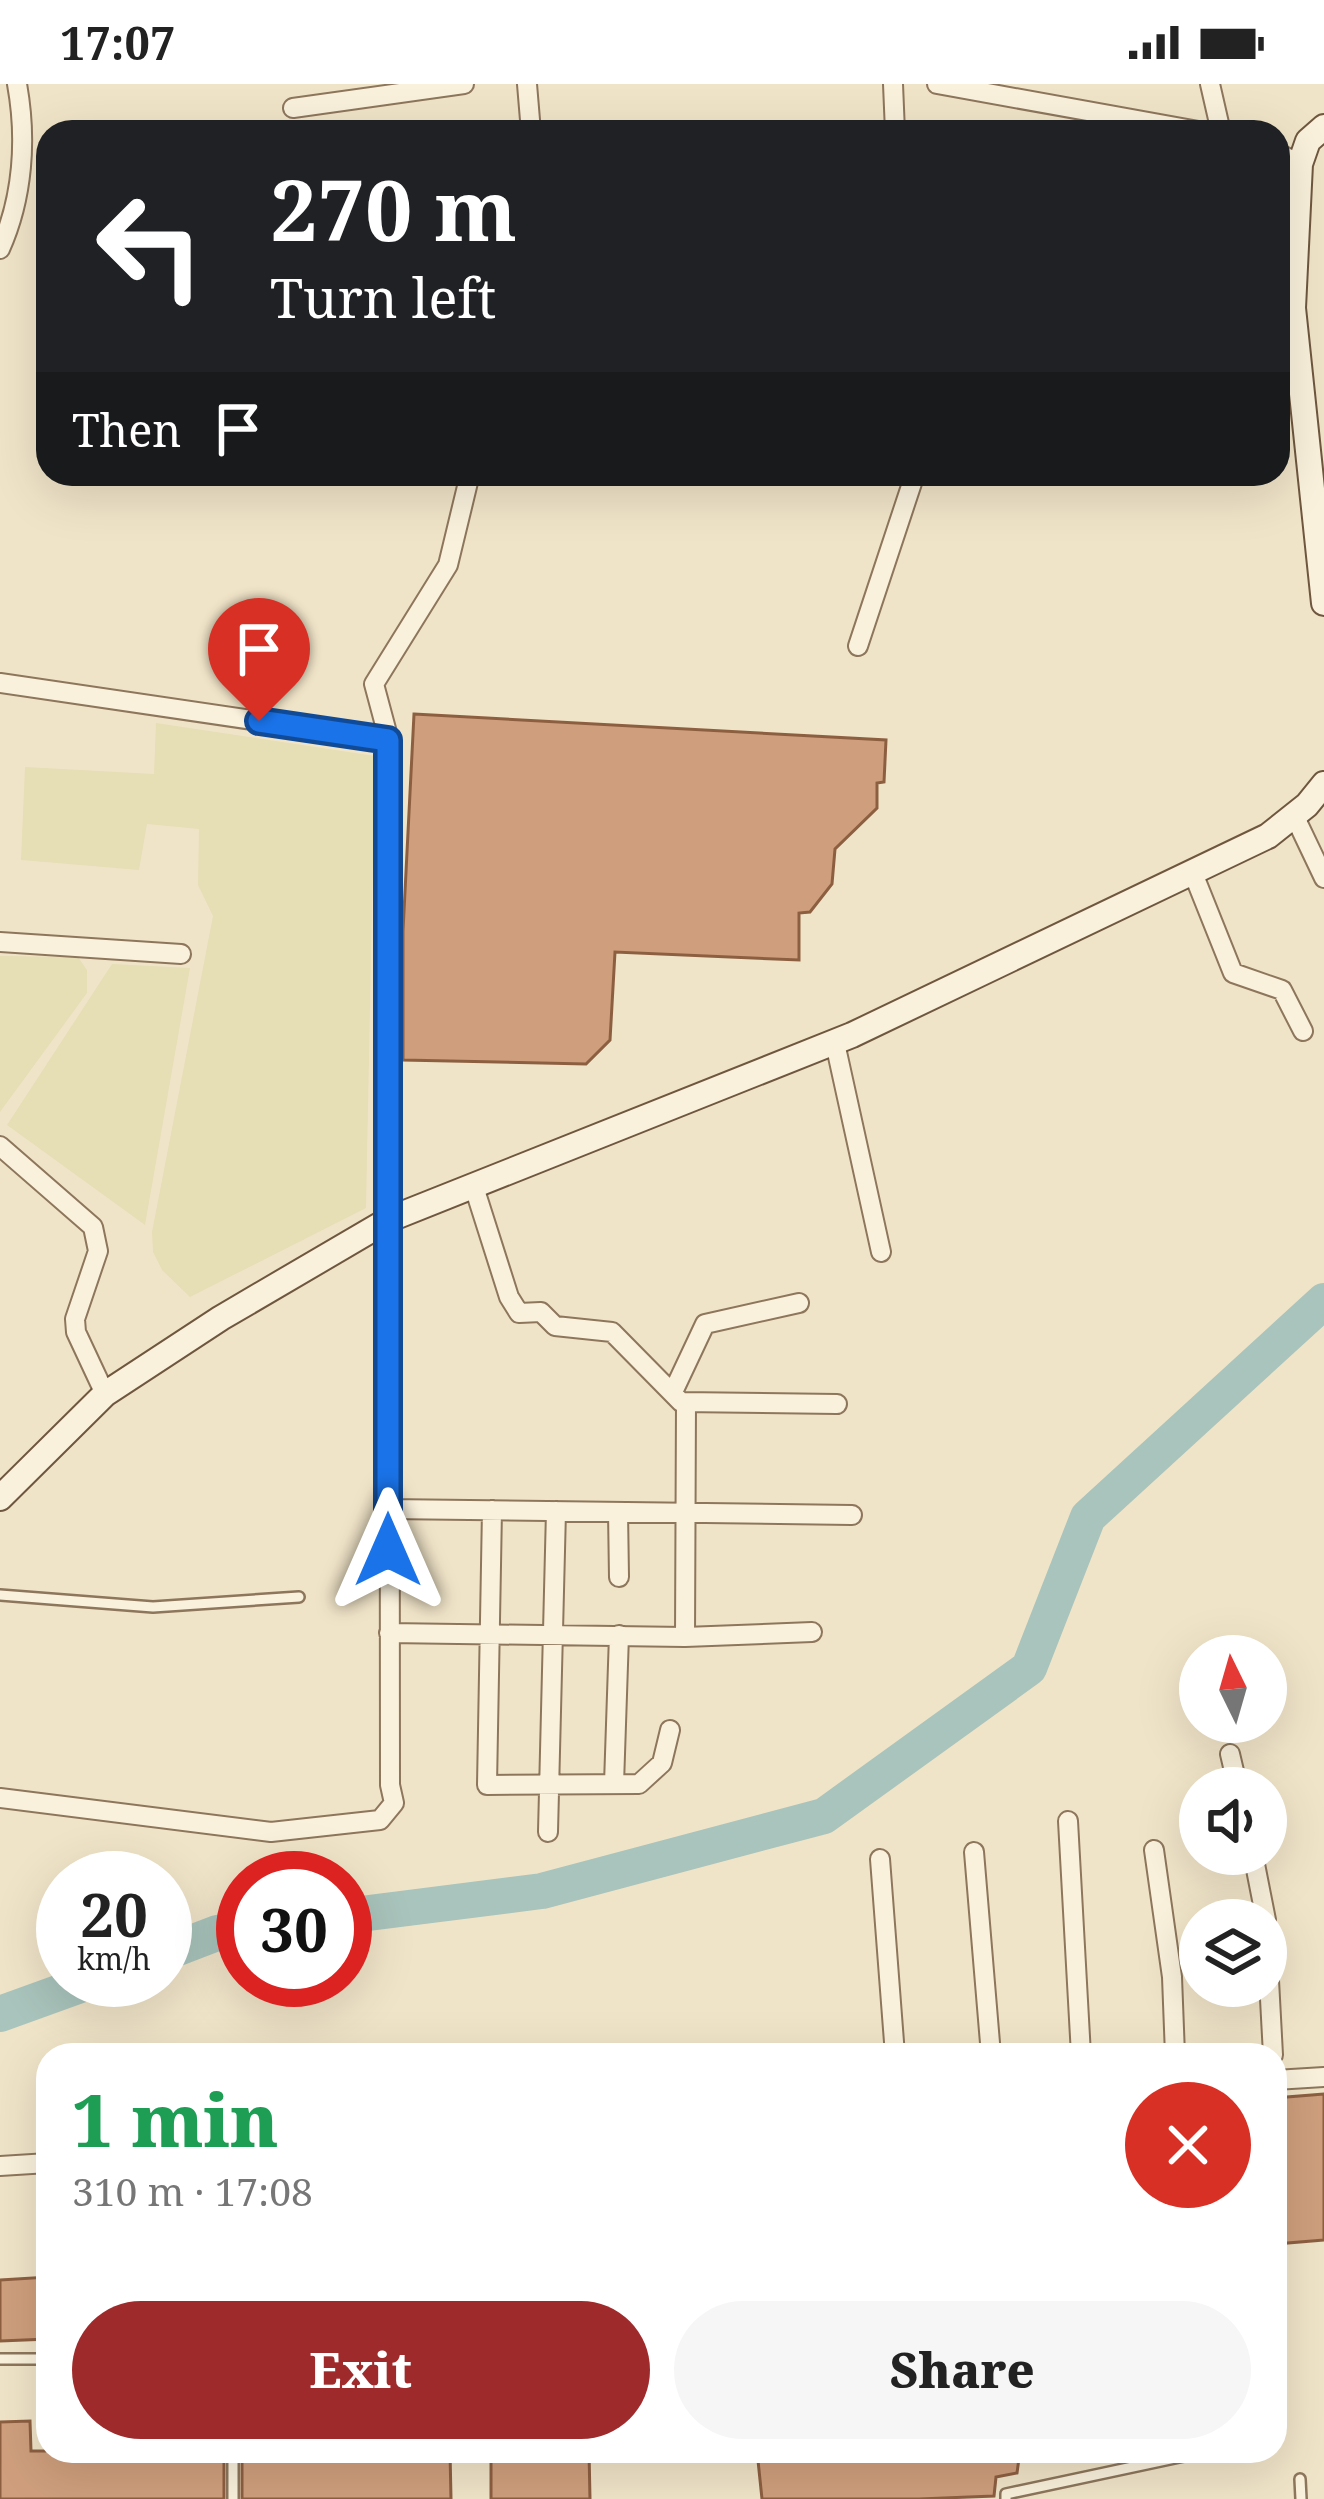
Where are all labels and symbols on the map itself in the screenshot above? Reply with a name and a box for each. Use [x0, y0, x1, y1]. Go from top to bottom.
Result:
pin [208, 598, 310, 721]
position arrow [325, 1487, 451, 1613]
north arrow [1179, 1635, 1287, 1743]
speed limit sign: 30 [216, 1851, 372, 2007]

